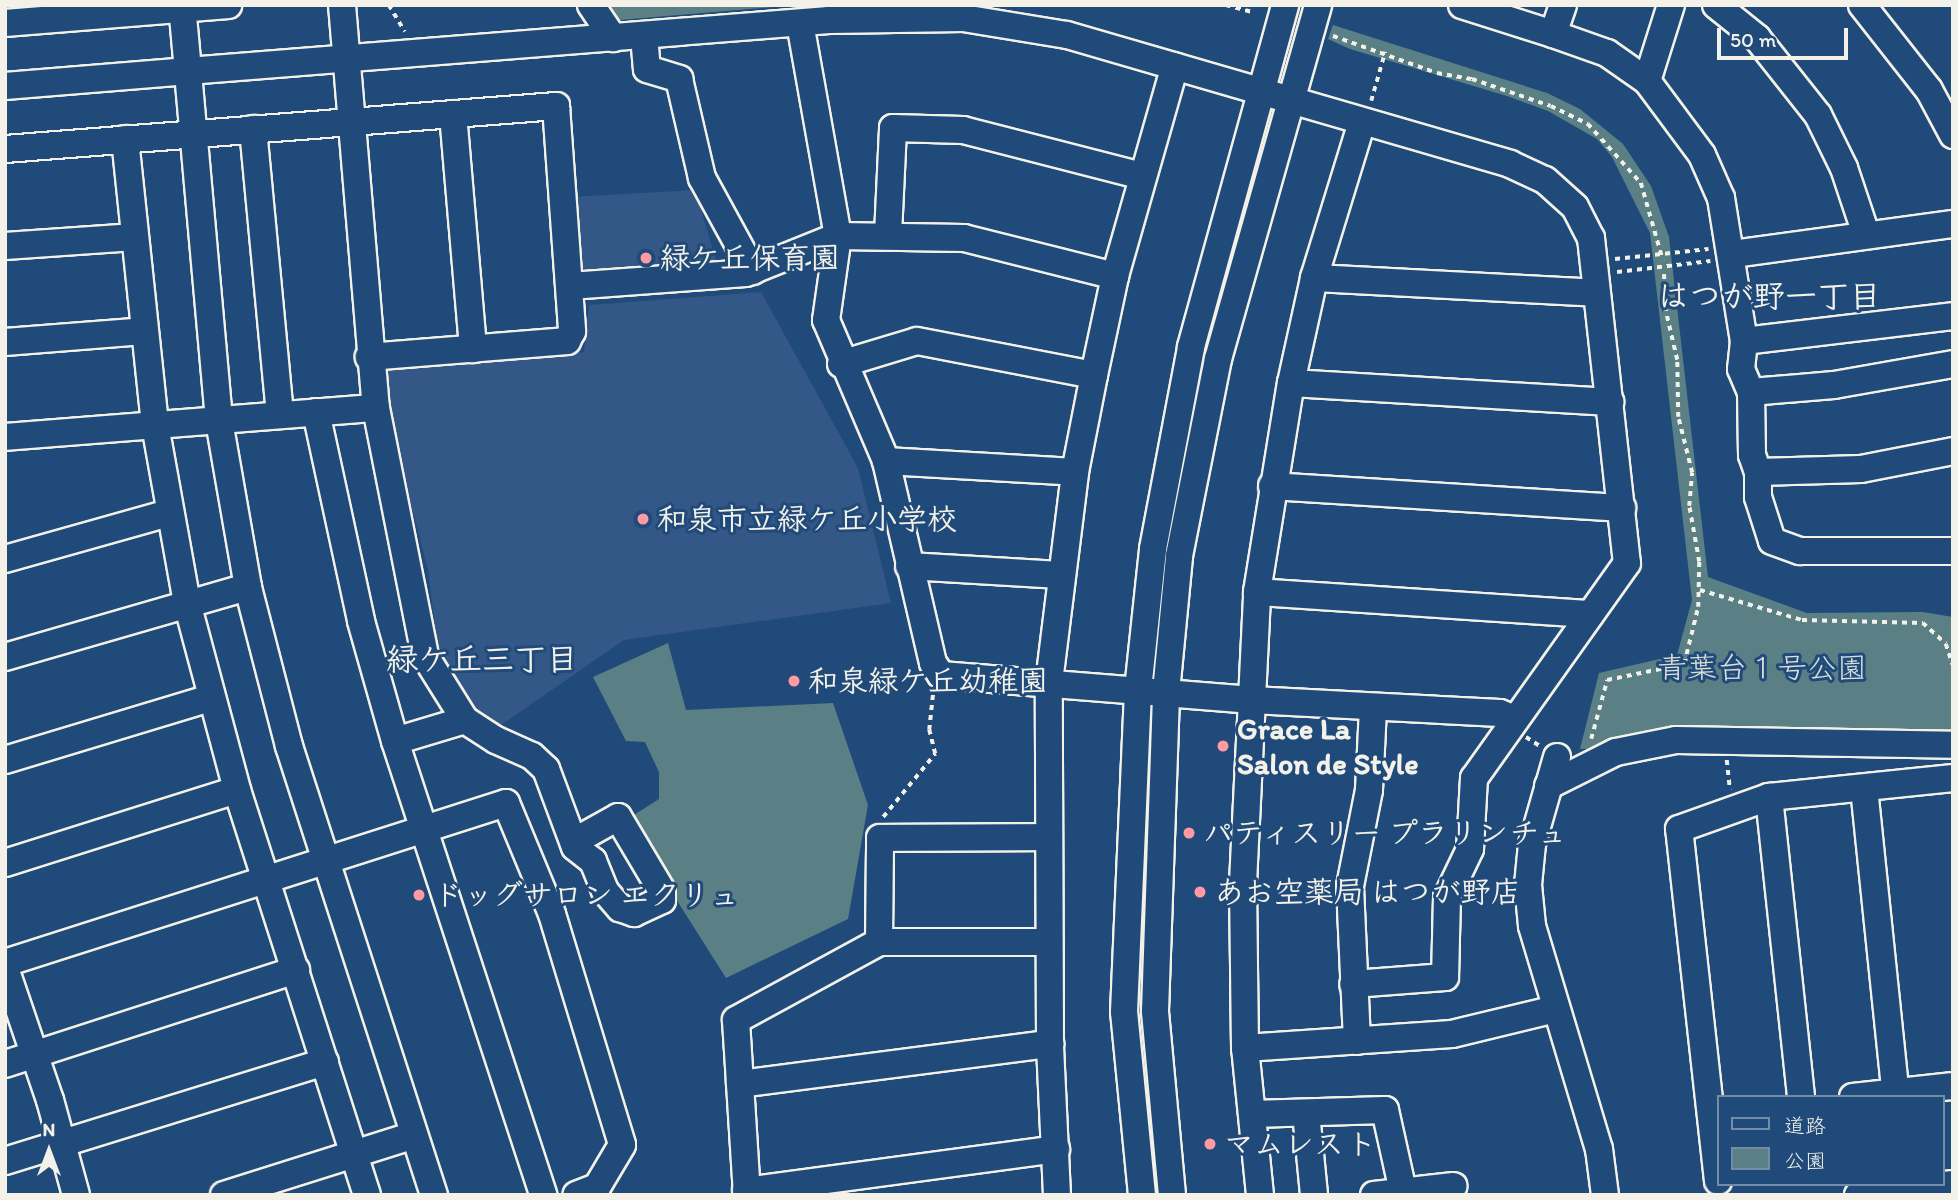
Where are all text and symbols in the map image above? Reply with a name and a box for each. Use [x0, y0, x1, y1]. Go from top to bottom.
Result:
scale bar [1720, 14, 1851, 58]
text: 50 m [1730, 27, 1776, 52]
place label: 緑ケ丘保育園 [660, 240, 840, 276]
marker: 緑ケ丘保育園 [638, 250, 654, 266]
district label: はつが野一丁目 [1657, 277, 1881, 315]
place label: 和泉市立緑ケ丘小学校 [657, 501, 957, 537]
marker: 和泉市立緑ケ丘小学校 [635, 511, 651, 527]
district label: 緑ケ丘三丁目 [386, 640, 578, 678]
park label: 青葉台１号公園 [1657, 650, 1867, 686]
place label: 和泉緑ケ丘幼稚園 [808, 663, 1048, 699]
marker: 和泉緑ケ丘幼稚園 [786, 673, 802, 689]
place label: Grace La Salon de Style [1237, 711, 1418, 782]
marker: Grace La Salon de Style [1215, 738, 1231, 754]
place label: パティスリー プラリンチュ [1203, 815, 1570, 851]
marker: パティスリー プラリンチュ [1181, 825, 1197, 841]
place label: あお空薬局 はつが野店 [1214, 874, 1521, 910]
place label: ドッグサロン エクリュ [433, 877, 740, 913]
marker: あお空薬局 はつが野店 [1192, 884, 1208, 900]
marker: ドッグサロン エクリュ [411, 887, 427, 903]
legend [1716, 1095, 1944, 1186]
text: 道路 [1784, 1113, 1826, 1138]
north arrow [14, 1116, 84, 1186]
text: N [43, 1118, 55, 1141]
place label: マムレスト [1224, 1126, 1374, 1162]
marker: マムレスト [1202, 1136, 1218, 1152]
text: 公園 [1784, 1148, 1826, 1173]

